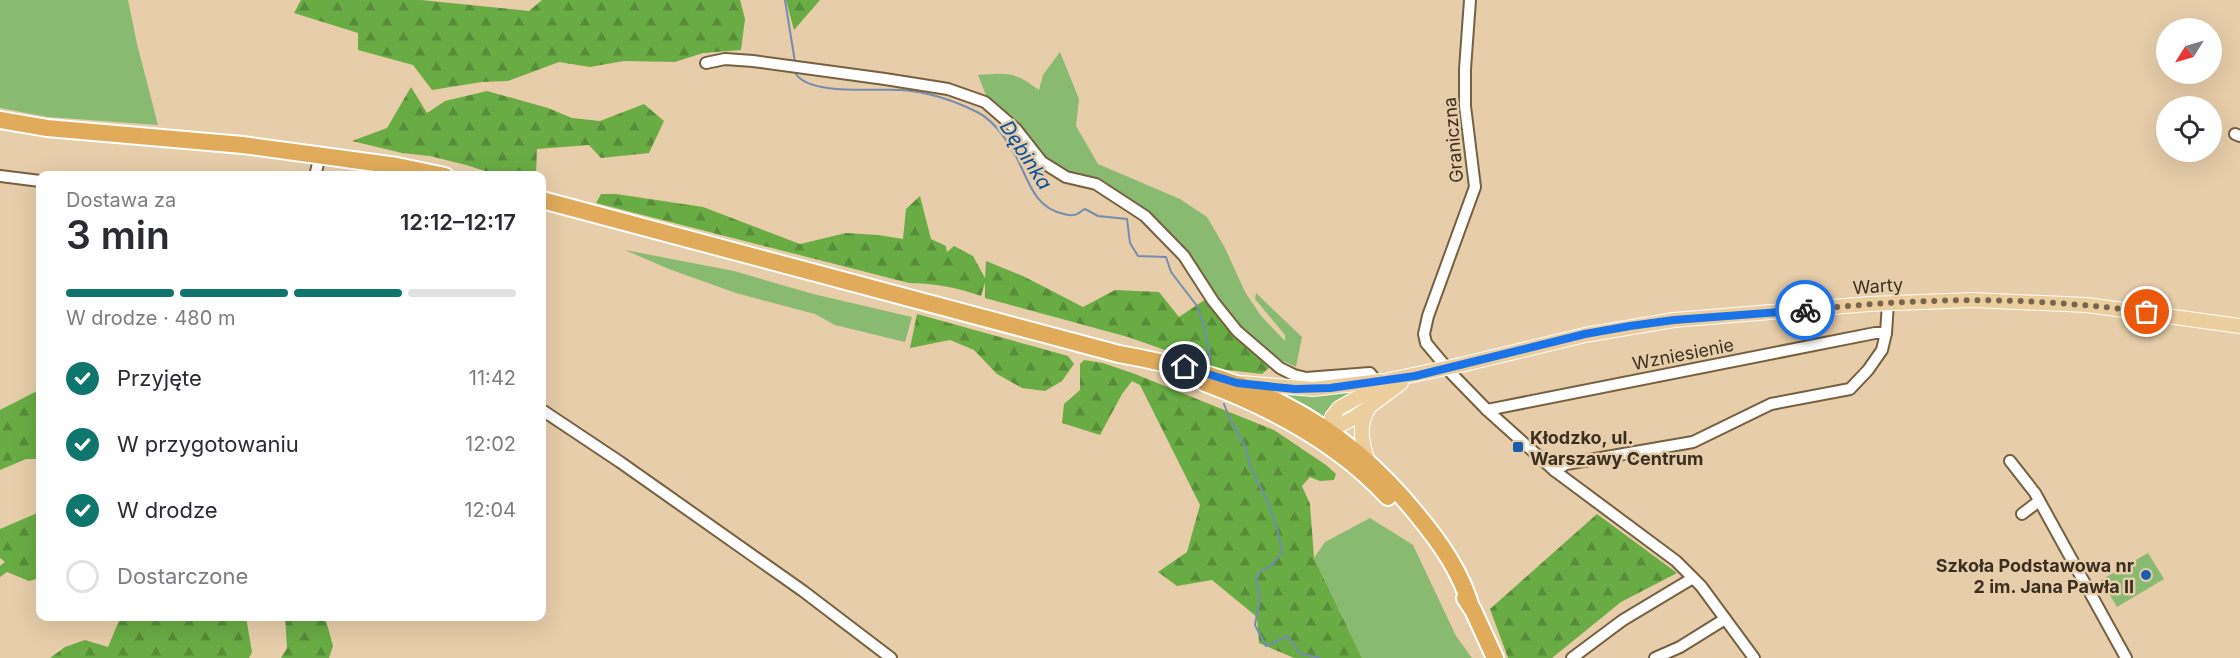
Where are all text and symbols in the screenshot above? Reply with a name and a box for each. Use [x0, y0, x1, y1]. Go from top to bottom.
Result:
north arrow [2156, 18, 2222, 84]
map controls [2156, 18, 2222, 162]
street label: Graniczna [1439, 96, 1467, 184]
button: locate [2156, 96, 2222, 162]
water label: Dębinka [995, 116, 1057, 194]
text: Dostawa za [66, 188, 176, 212]
text: 12:12–12:17 [400, 209, 516, 235]
text: 3 min [66, 211, 170, 258]
street label: Warty [1852, 274, 1904, 298]
courier [1775, 280, 1835, 340]
pin [2121, 286, 2172, 337]
icon: bike [1789, 294, 1822, 327]
icon: bag [2130, 295, 2163, 328]
text: W drodze · 480 m [66, 306, 236, 330]
street label: Wzniesienie [1630, 334, 1736, 374]
pin [1159, 341, 1210, 392]
icon: home [1168, 350, 1201, 383]
icon: check [66, 362, 99, 395]
text: Przyjęte [117, 365, 202, 391]
text: 11:42 [469, 366, 516, 390]
place label: Kłodzko, ul. Warszawy Centrum [1530, 427, 1703, 469]
icon: check [66, 428, 99, 461]
text: W przygotowaniu [117, 431, 299, 457]
text: 12:02 [465, 432, 516, 456]
marker: Kłodzko, ul. Warszawy Centrum [1511, 440, 1525, 454]
icon: check [66, 494, 99, 527]
text: W drodze [117, 497, 218, 523]
text: 12:04 [464, 498, 516, 522]
place label: Szkoła Podstawowa nr 2 im. Jana Pawła II [1936, 555, 2134, 597]
text: Dostarczone [117, 563, 248, 589]
marker: Szkoła Podstawowa nr 2 im. Jana Pawła II [2139, 568, 2153, 582]

